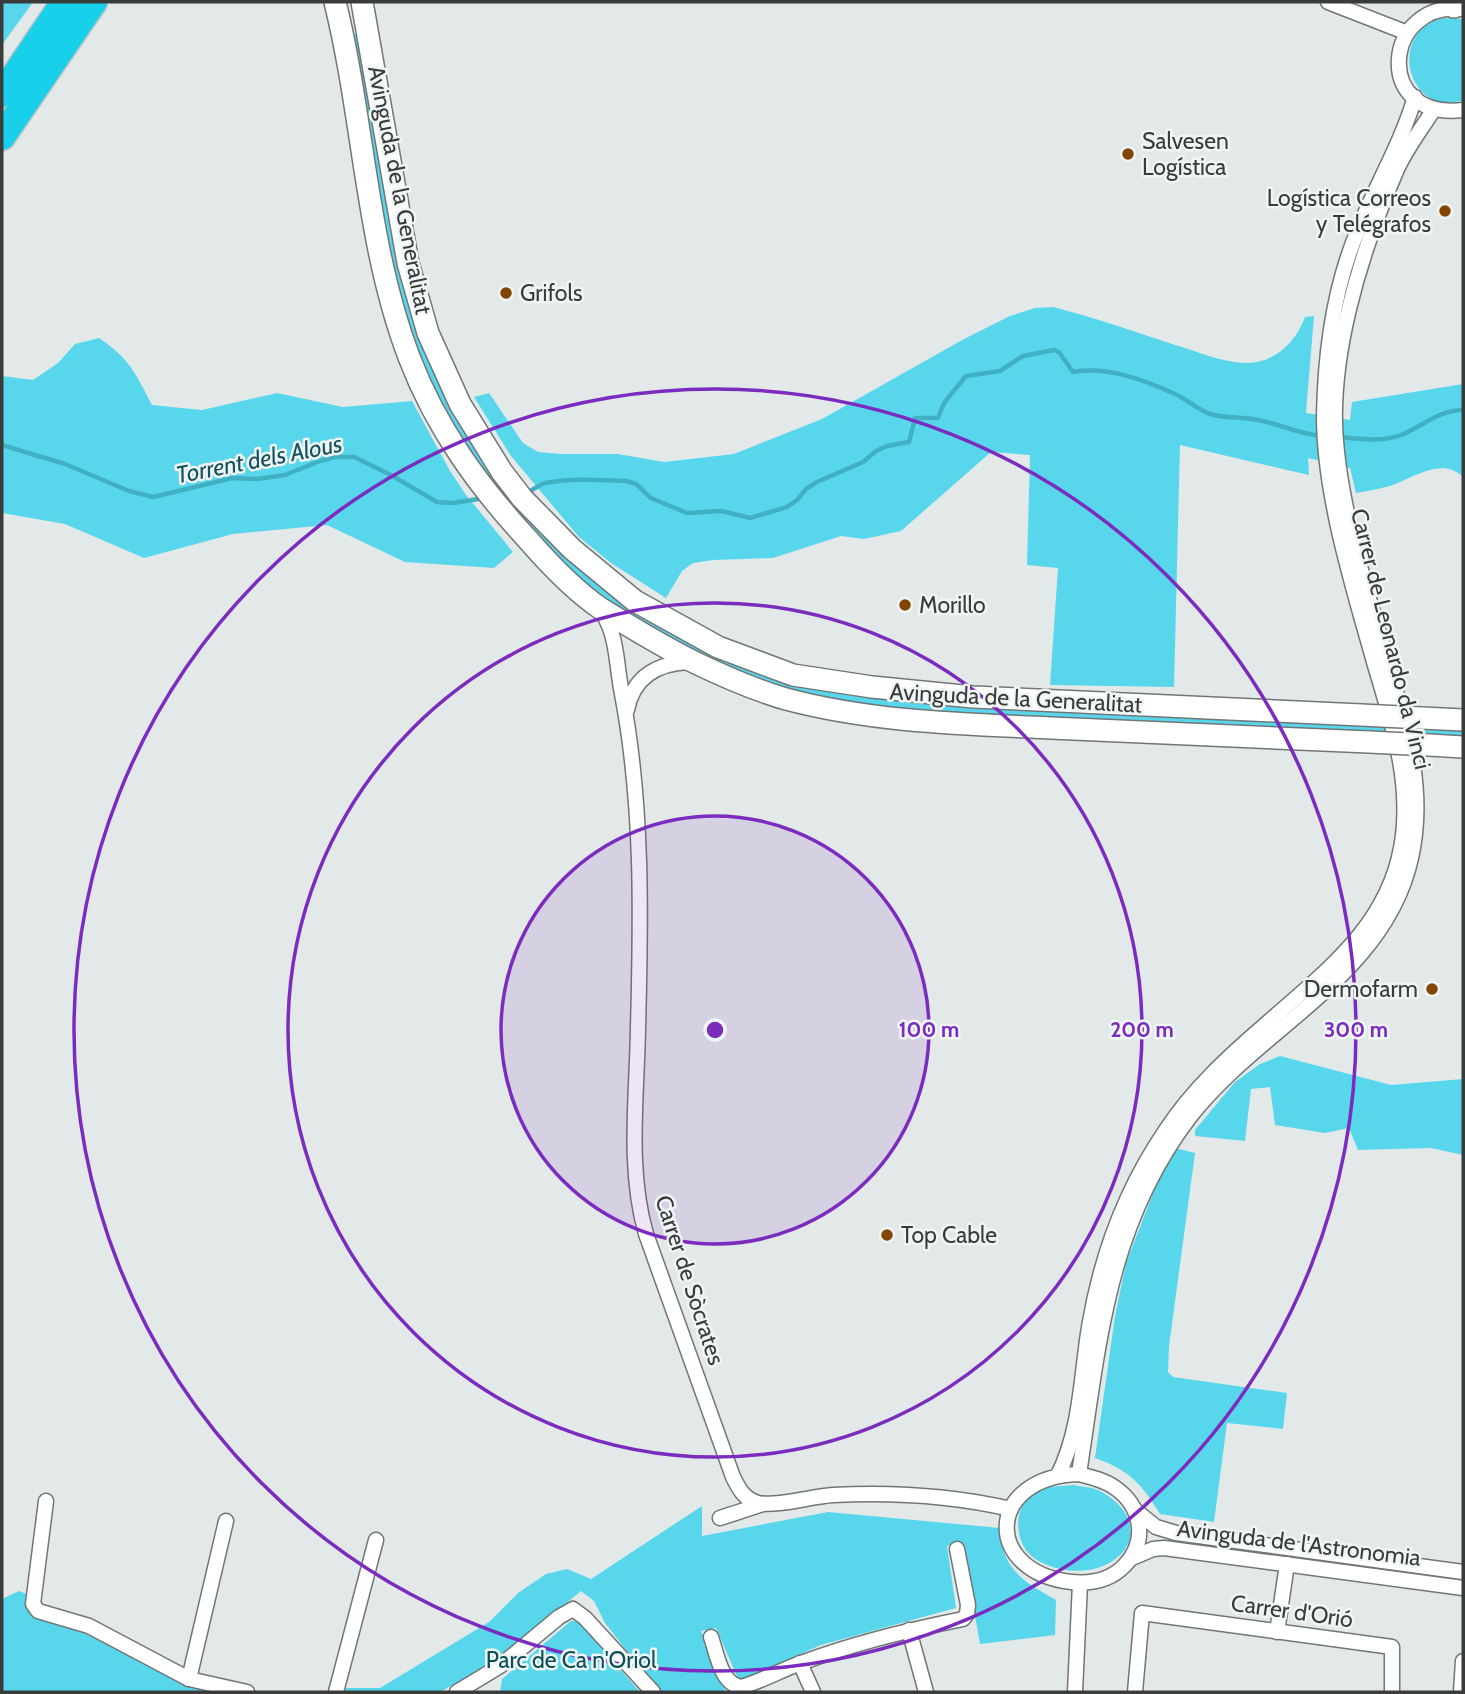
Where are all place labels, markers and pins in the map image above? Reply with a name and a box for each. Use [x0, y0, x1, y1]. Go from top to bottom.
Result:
place label: Salvesen Logística [1142, 127, 1229, 181]
marker: Salvesen Logística [1120, 146, 1136, 162]
place label: Logística Correos y Telégrafos [1267, 184, 1431, 238]
marker: Logística Correos y Telégrafos [1437, 203, 1453, 219]
place label: Grifols [520, 279, 582, 307]
marker: Grifols [498, 285, 514, 301]
place label: Morillo [919, 591, 986, 619]
marker: Morillo [897, 597, 913, 613]
place label: Dermofarm [1304, 975, 1418, 1003]
marker: Dermofarm [1424, 981, 1440, 997]
centre of rings [703, 1018, 727, 1042]
place label: Top Cable [901, 1221, 997, 1249]
marker: Top Cable [879, 1227, 895, 1243]

